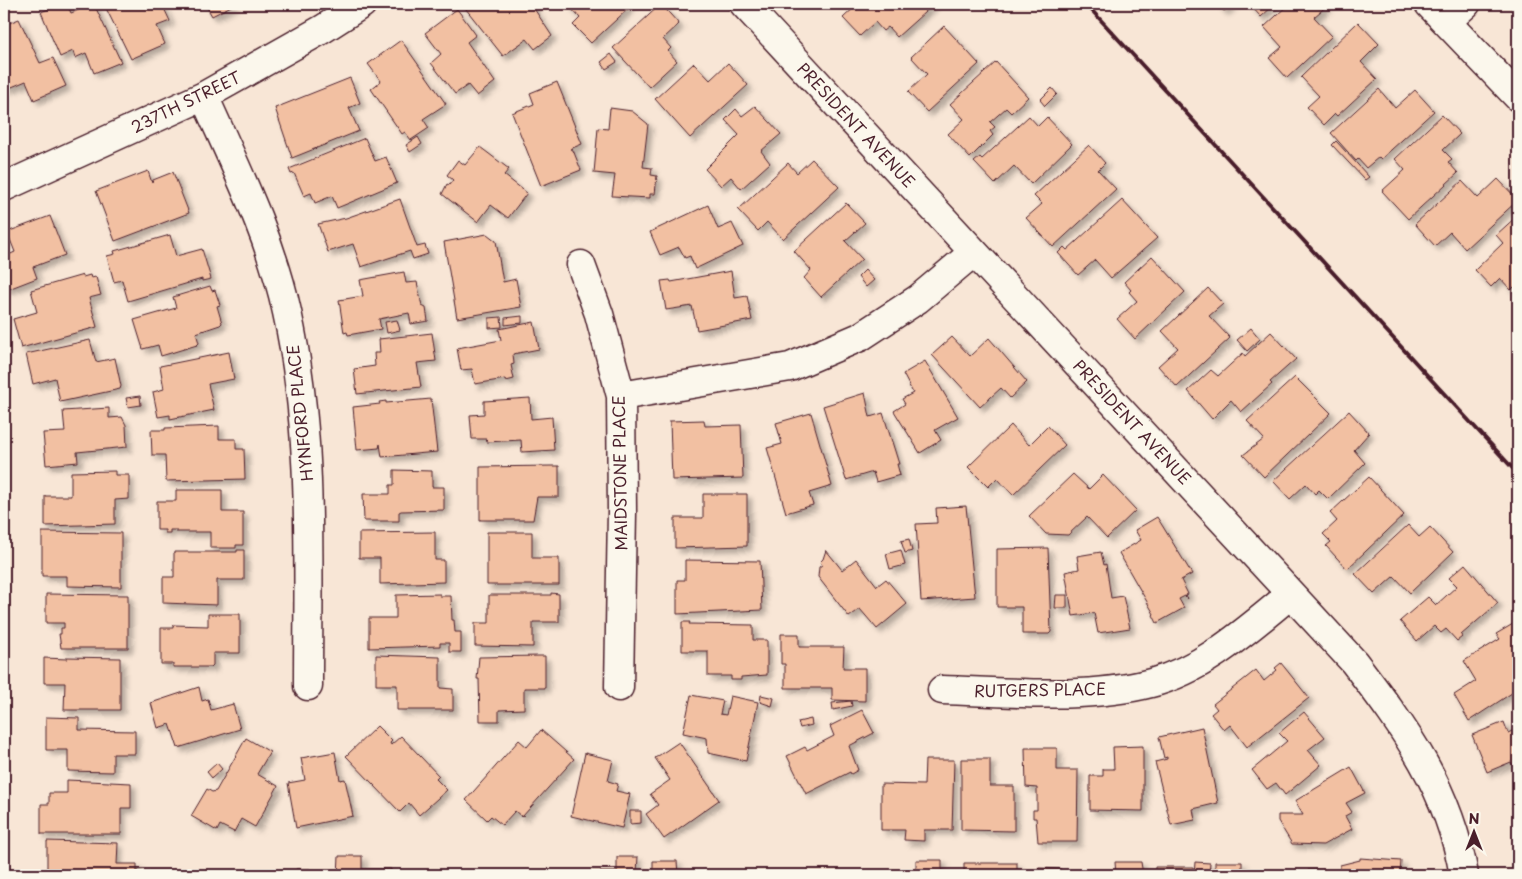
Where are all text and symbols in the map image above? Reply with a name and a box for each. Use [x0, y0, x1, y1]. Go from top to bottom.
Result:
street label: PRESIDENT AVENUE [792, 56, 921, 192]
street label: 237TH STREET [127, 64, 245, 138]
street label: HYNFORD PLACE [280, 344, 318, 483]
street label: PRESIDENT AVENUE [1068, 353, 1197, 489]
street label: MAIDSTONE PLACE [606, 395, 632, 551]
street label: RUTGERS PLACE [974, 676, 1106, 702]
north arrow [1450, 806, 1500, 856]
text: N [1468, 808, 1480, 829]

